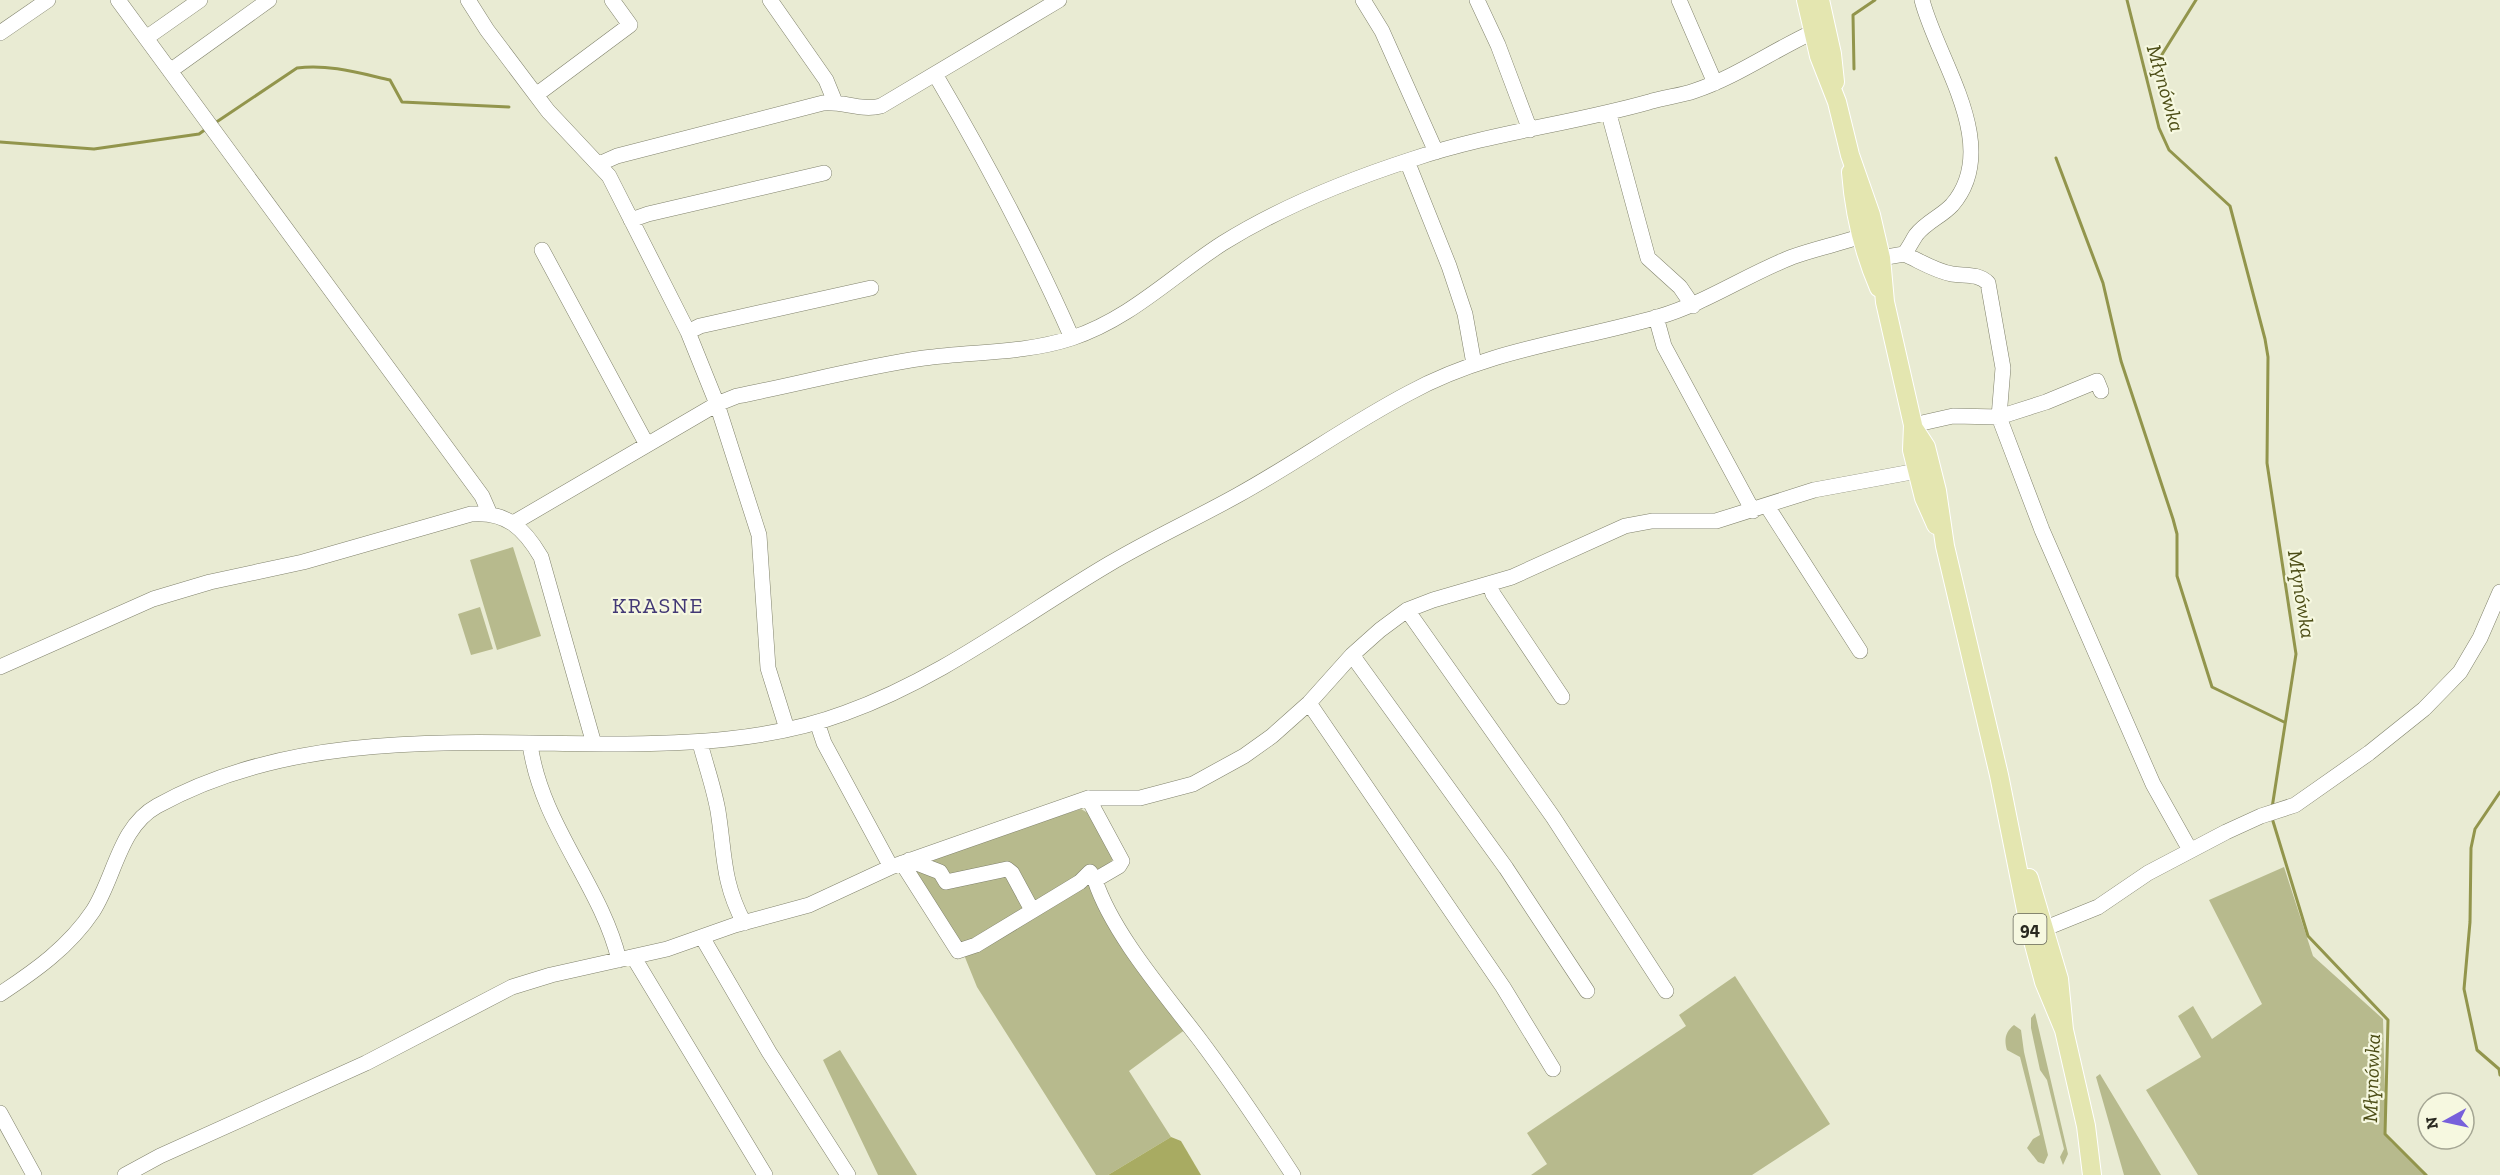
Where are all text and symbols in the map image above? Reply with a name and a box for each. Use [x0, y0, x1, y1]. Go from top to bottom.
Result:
water label: Młynówka [2142, 42, 2190, 134]
water label: Młynówka [2283, 548, 2321, 640]
district label: KRASNE [612, 592, 704, 619]
road number: 94 [2014, 914, 2046, 944]
water label: Młynówka [2357, 1033, 2385, 1123]
north arrow [2416, 1091, 2476, 1151]
text: N [2421, 1116, 2442, 1130]

